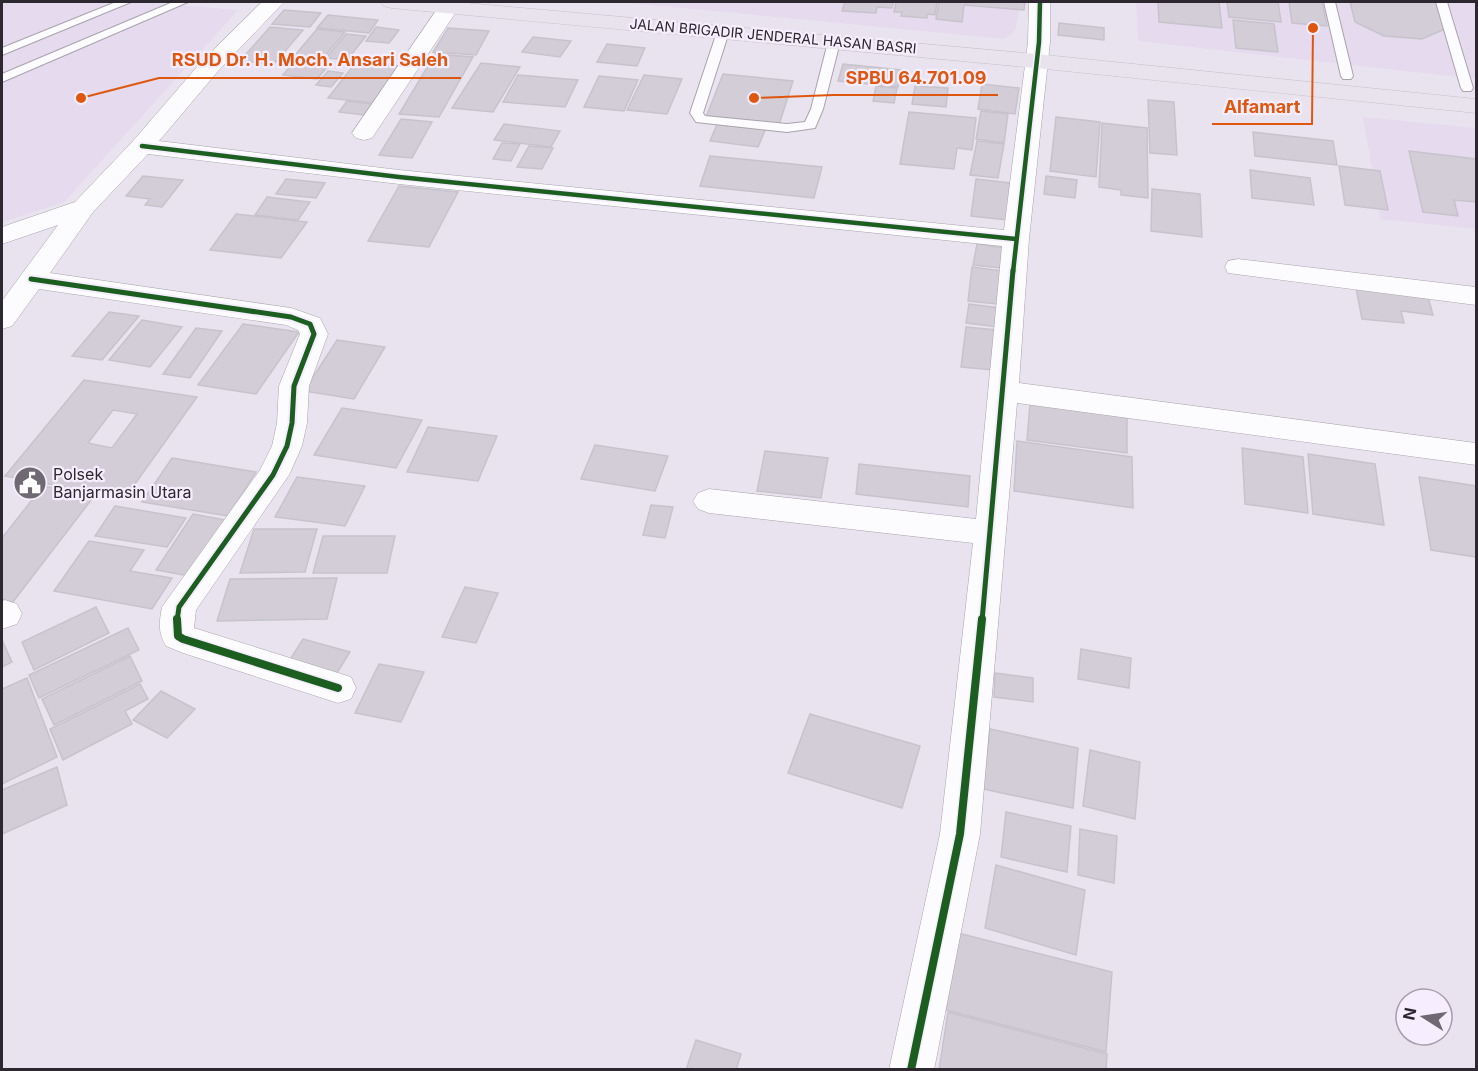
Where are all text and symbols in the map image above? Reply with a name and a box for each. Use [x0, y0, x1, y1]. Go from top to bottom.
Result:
street label: JALAN BRIGADIR JENDERAL HASAN BASRI [629, 14, 917, 57]
callout: RSUD Dr. H. Moch. Ansari Saleh [159, 42, 461, 78]
text: RSUD Dr. H. Moch. Ansari Saleh [172, 49, 448, 70]
callout: SPBU 64.701.09 [833, 59, 998, 95]
text: SPBU 64.701.09 [845, 67, 987, 88]
callout: Alfamart [1212, 88, 1312, 124]
text: Alfamart [1224, 96, 1301, 117]
place label: Polsek Banjarmasin Utara [53, 464, 192, 502]
public building icon: Polsek Banjarmasin Utara [12, 465, 48, 501]
north arrow [1394, 987, 1454, 1047]
text: N [1398, 1006, 1420, 1022]

